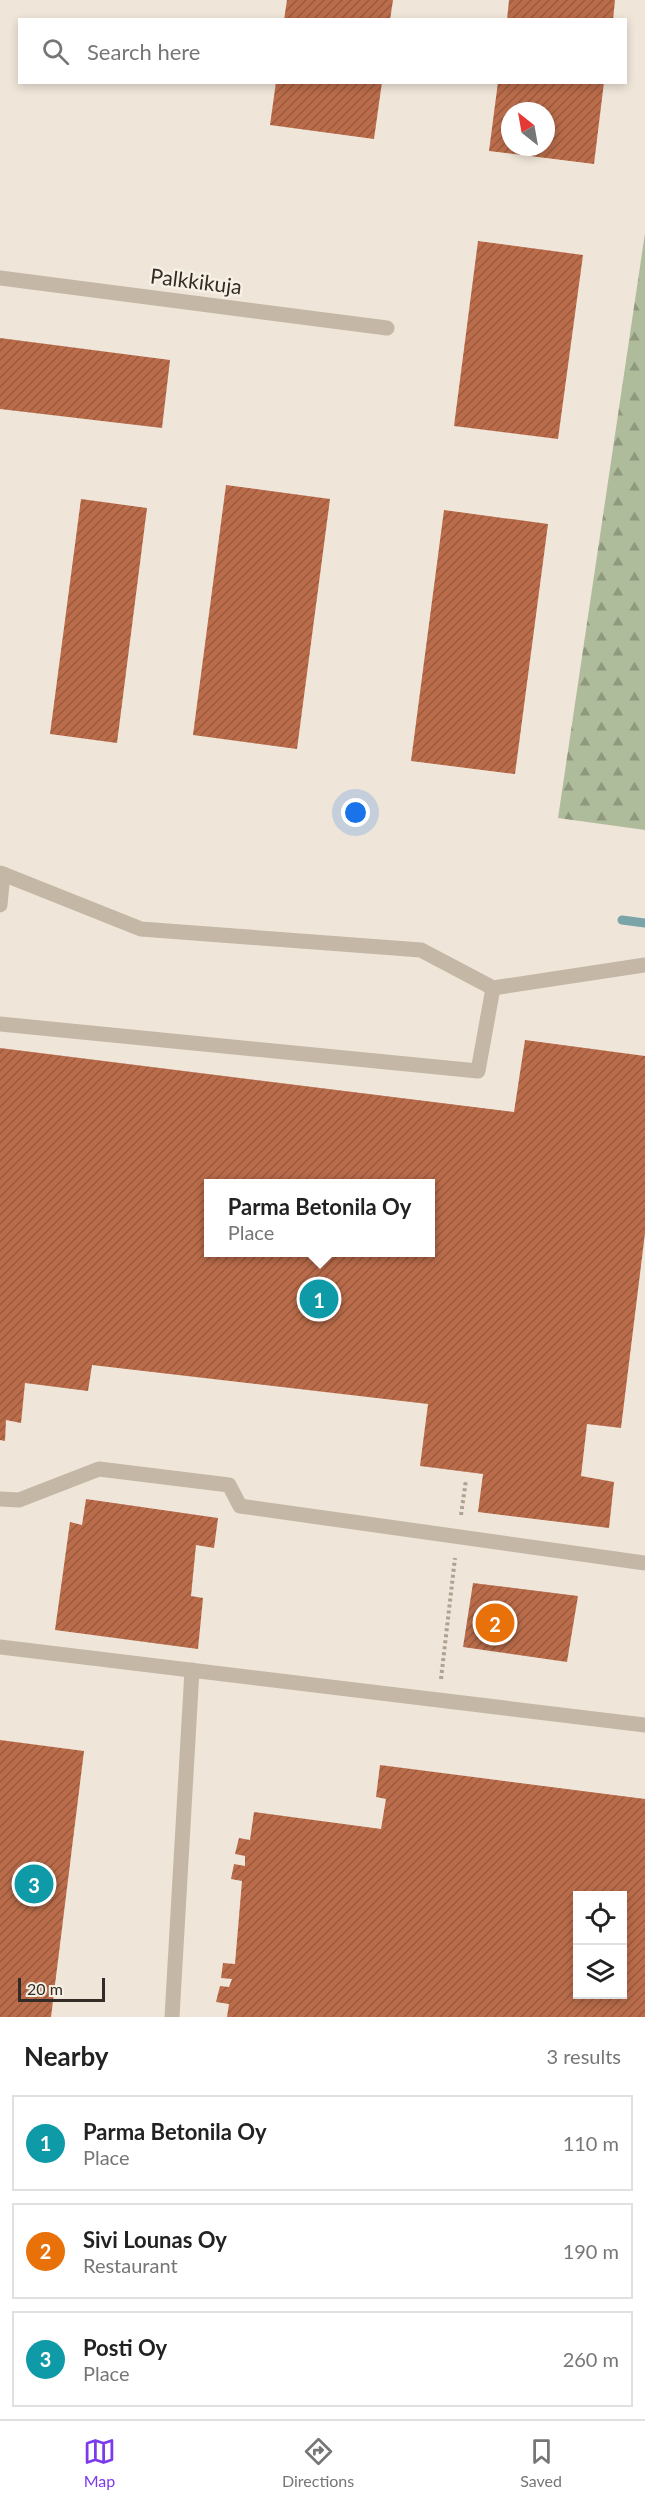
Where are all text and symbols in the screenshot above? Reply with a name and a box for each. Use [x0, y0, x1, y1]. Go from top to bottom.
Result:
search box [18, 18, 627, 84]
icon: search [39, 35, 72, 68]
text: Search here [87, 38, 200, 65]
north arrow [501, 102, 555, 156]
street label: Palkkikuja [149, 263, 243, 299]
your location [341, 798, 370, 827]
popup [204, 1179, 435, 1257]
text: Parma Betonila Oy [228, 1193, 411, 1220]
text: Place [228, 1220, 274, 1244]
pin: 1 [300, 1276, 338, 1322]
pin: 2 [476, 1600, 514, 1646]
pin: 3 [15, 1862, 54, 1906]
map controls [573, 1891, 627, 1999]
button: locate [573, 1891, 627, 1945]
button: layers [573, 1945, 627, 1999]
scale bar [18, 1975, 105, 2002]
text: 20 m [27, 1979, 63, 1998]
text: Nearby [24, 2040, 109, 2072]
text: 3 results [546, 2044, 621, 2068]
text: Parma Betonila Oy [83, 2118, 267, 2145]
text: 1 [40, 2131, 51, 2155]
text: 110 m [563, 2131, 619, 2155]
text: Place [83, 2145, 130, 2169]
text: Sivi Lounas Oy [83, 2226, 227, 2253]
text: 2 [40, 2239, 51, 2263]
text: 190 m [563, 2239, 619, 2263]
text: Restaurant [83, 2253, 178, 2277]
text: Posti Oy [83, 2334, 167, 2361]
text: 3 [40, 2347, 51, 2371]
text: 260 m [563, 2347, 619, 2371]
text: Place [83, 2361, 130, 2385]
tab: Map [83, 2435, 116, 2490]
tab: Directions [282, 2435, 354, 2490]
tab: Saved [520, 2435, 562, 2490]

